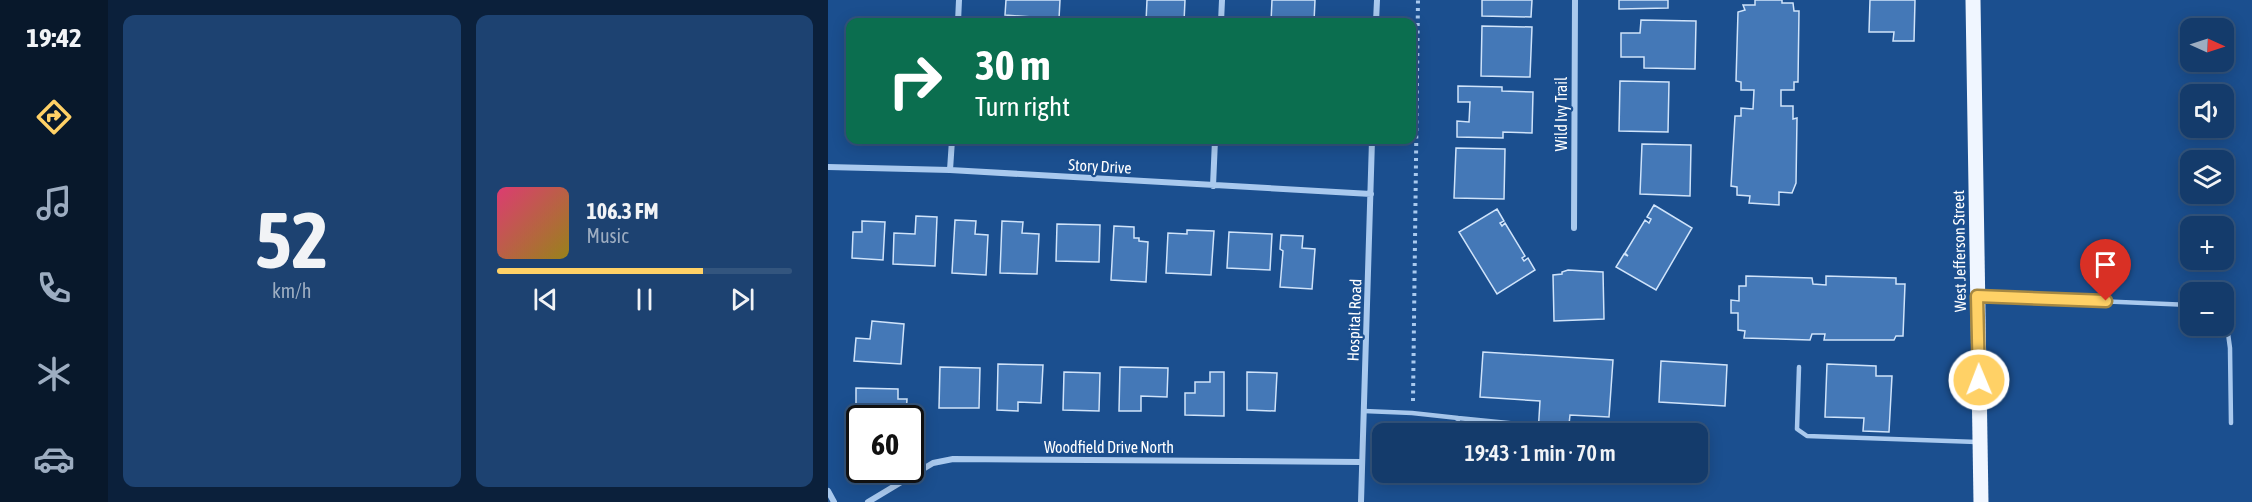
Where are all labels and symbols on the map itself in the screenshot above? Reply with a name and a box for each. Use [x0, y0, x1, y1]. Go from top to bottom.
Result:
north arrow [2180, 18, 2234, 72]
street label: Wild Ivy Trail [1552, 76, 1571, 151]
street label: Story Drive [1068, 155, 1132, 178]
street label: West Jefferson Street [1949, 189, 1969, 312]
pin [2080, 239, 2131, 301]
street label: Hospital Road [1344, 278, 1365, 362]
position arrow [1947, 348, 2011, 412]
speed limit sign: 60 [846, 405, 924, 483]
street label: Woodfield Drive North [1044, 438, 1174, 456]

